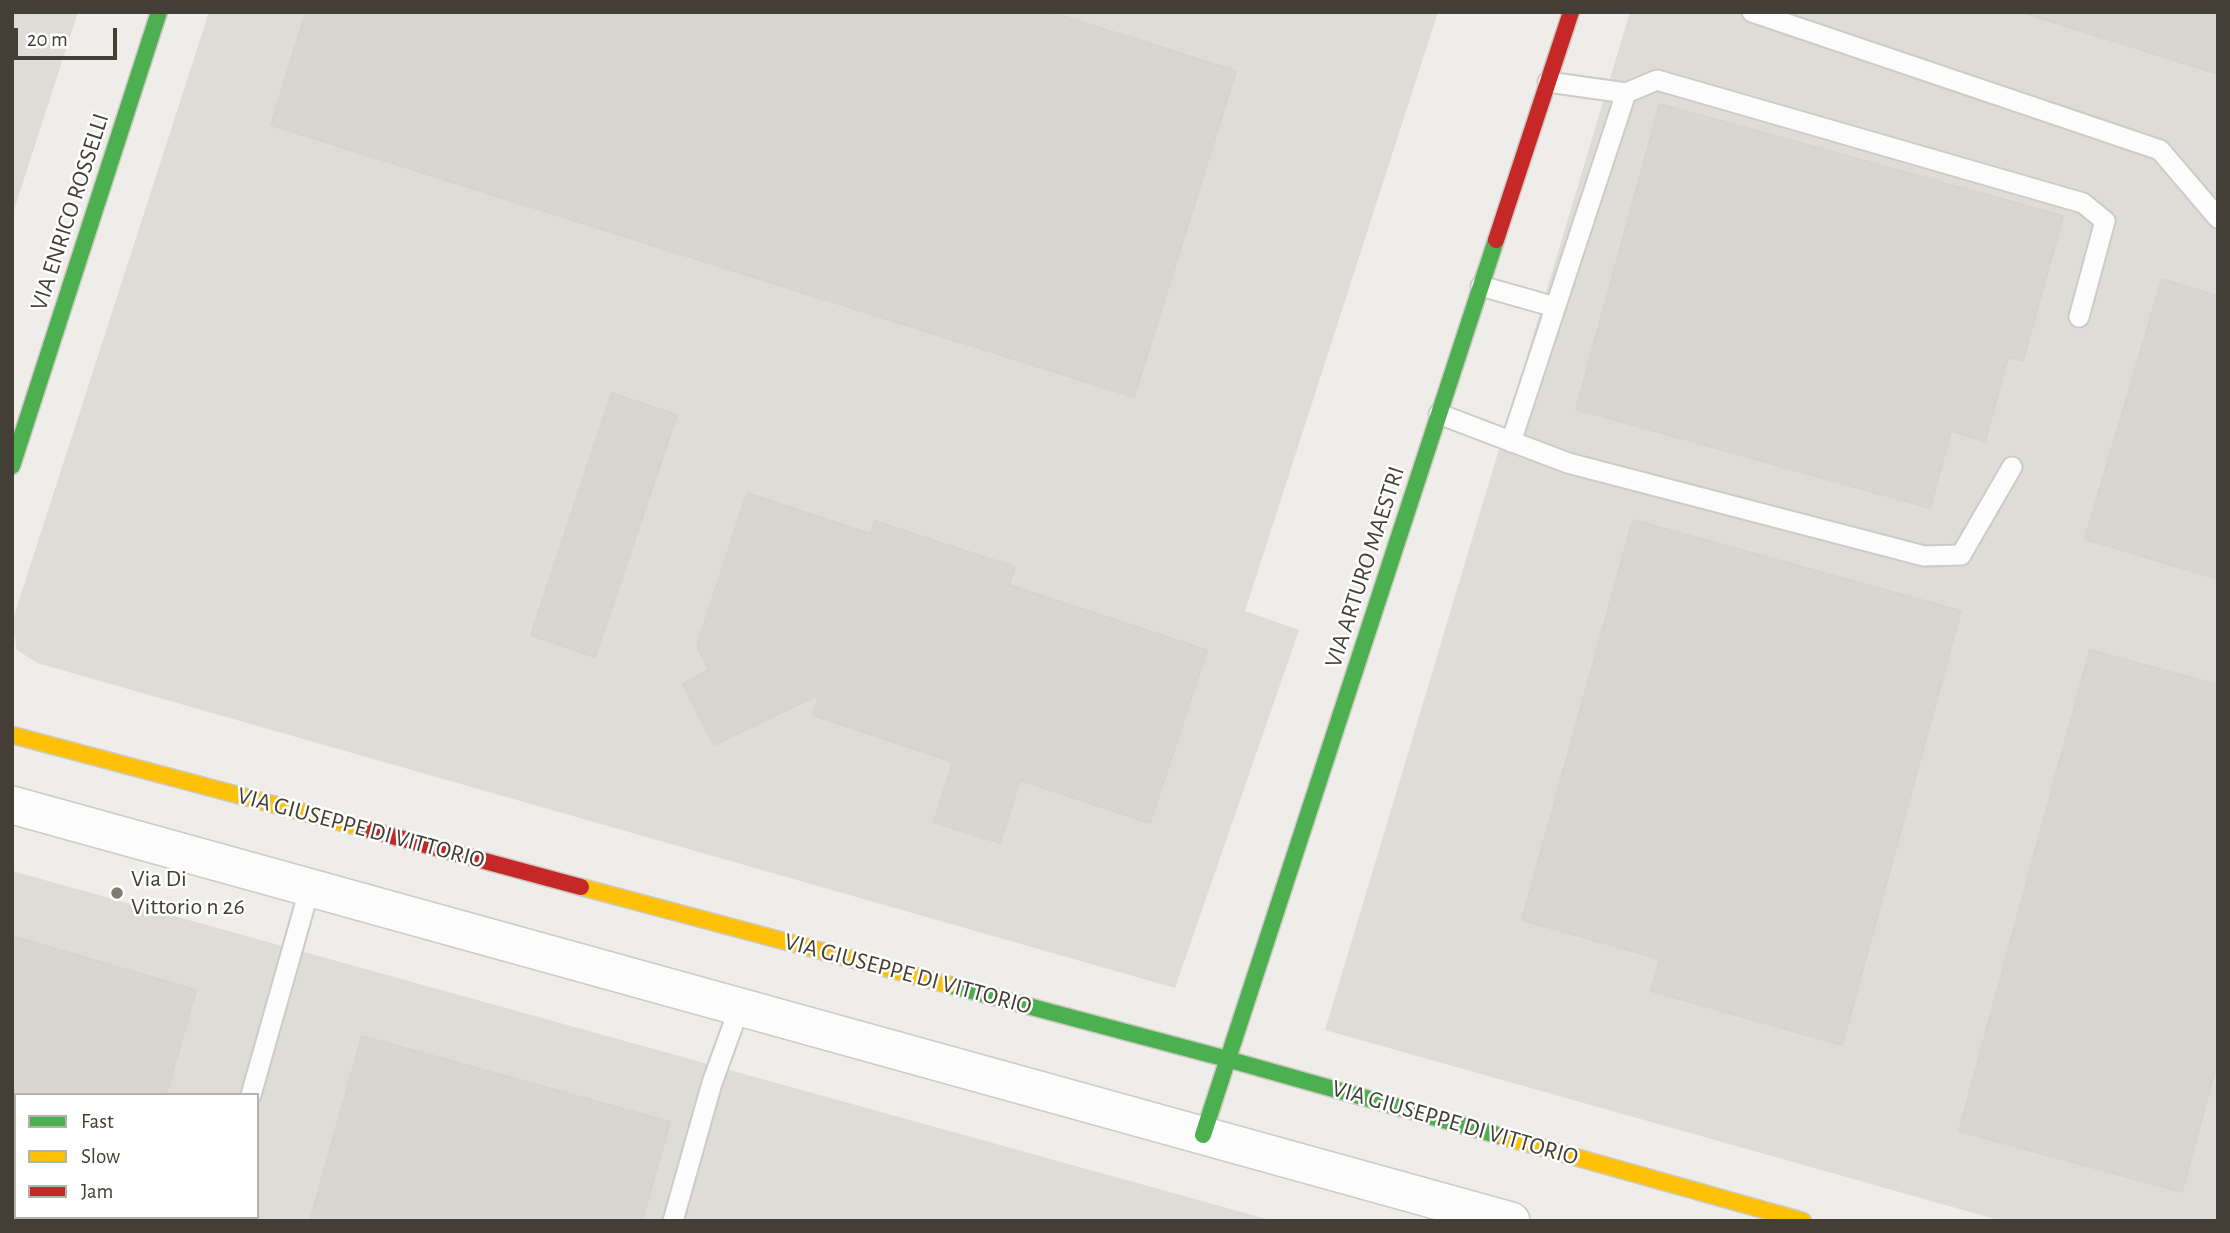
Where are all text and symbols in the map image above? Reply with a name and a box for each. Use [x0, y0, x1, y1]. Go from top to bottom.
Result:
scale bar [18, 14, 121, 58]
text: 20 m [27, 29, 68, 50]
street label: VIA ENRICO ROSSELLI [25, 110, 115, 314]
street label: VIA ARTURO MAESTRI [1319, 463, 1411, 671]
street label: VIA GIUSEPPE DI VITTORIO [234, 781, 488, 875]
place label: Via Di Vittorio n 26 [131, 865, 245, 921]
marker: Via Di Vittorio n 26 [109, 885, 125, 901]
street label: VIA GIUSEPPE DI VITTORIO [781, 927, 1035, 1021]
street label: VIA GIUSEPPE DI VITTORIO [1328, 1074, 1582, 1172]
legend [14, 1093, 259, 1219]
text: Fast [81, 1111, 114, 1132]
text: Slow [81, 1146, 120, 1167]
text: Jam [81, 1181, 113, 1202]

